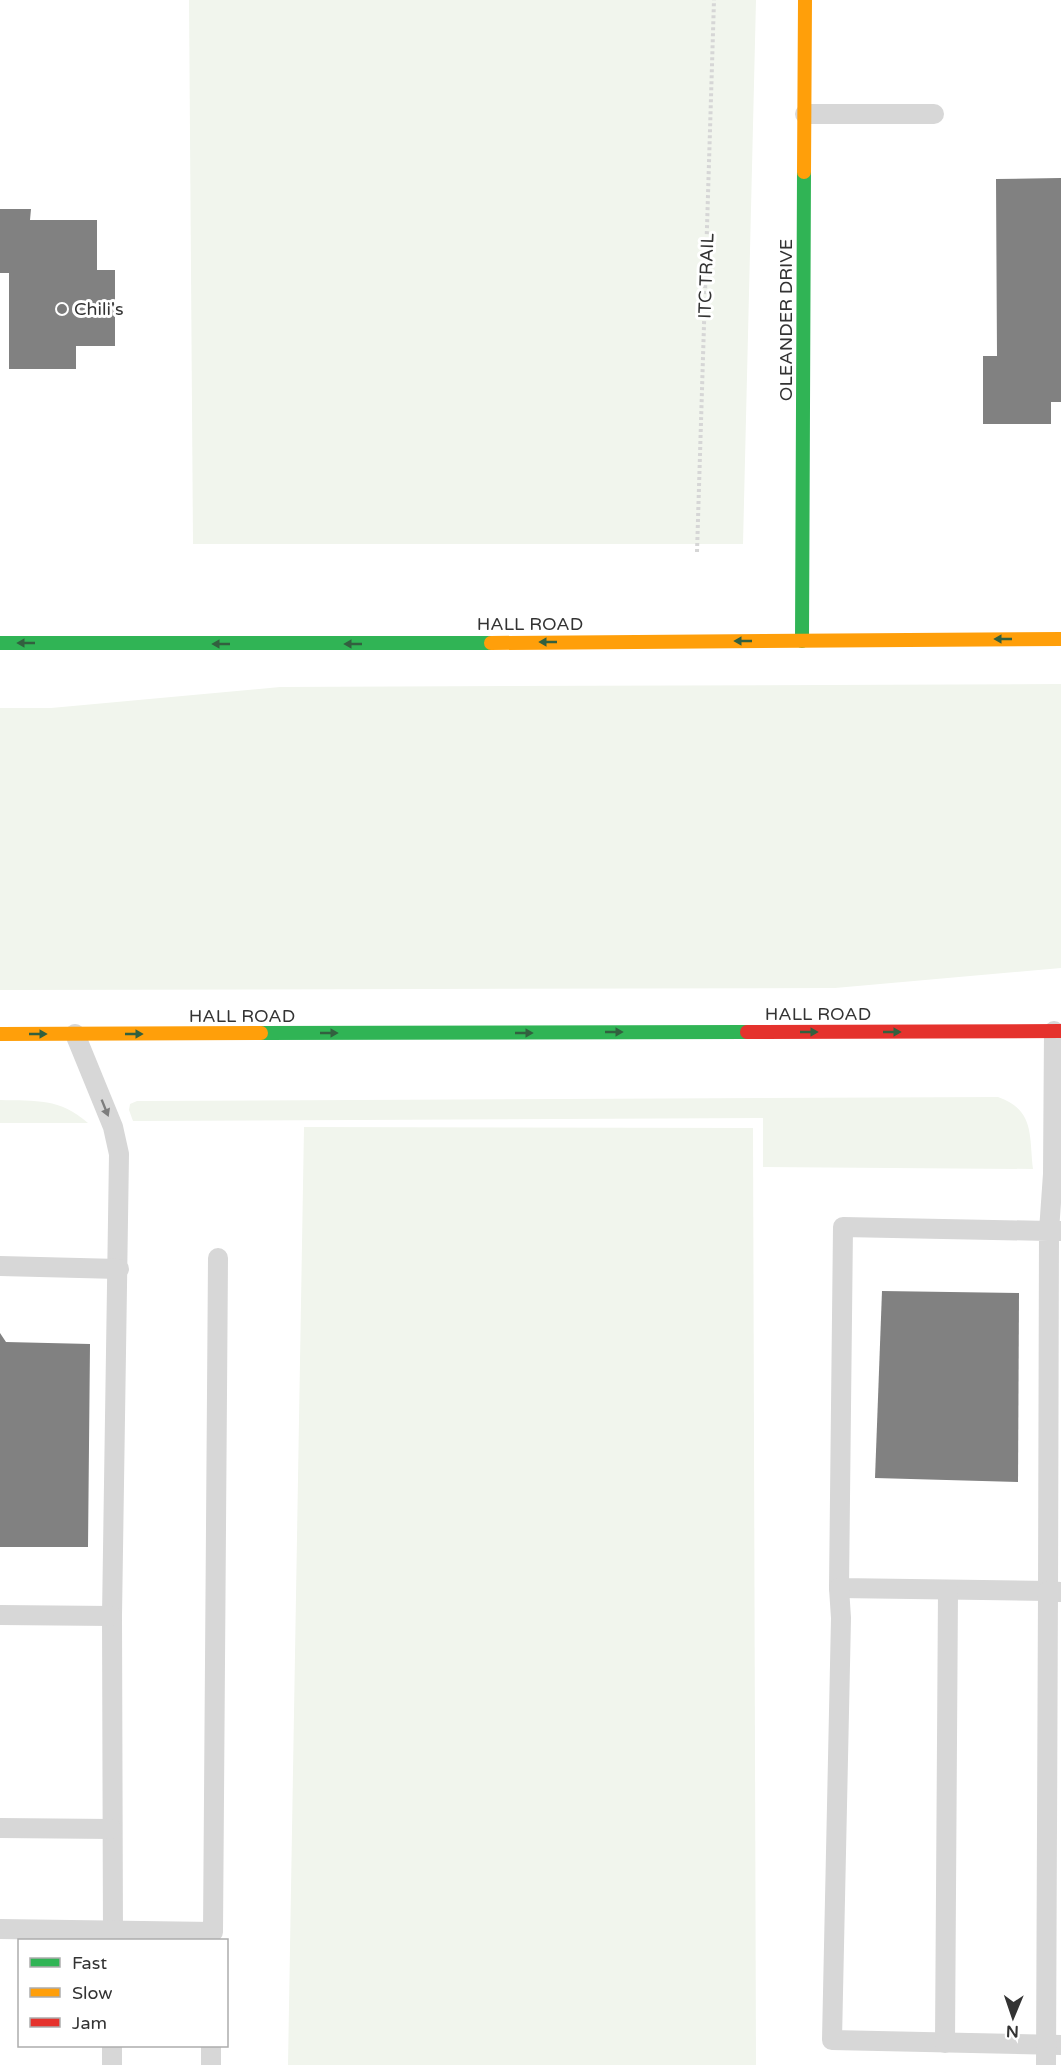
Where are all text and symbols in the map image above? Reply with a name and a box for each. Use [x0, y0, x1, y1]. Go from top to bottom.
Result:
street label: ITC TRAIL [694, 232, 719, 319]
street label: OLEANDER DRIVE [775, 239, 797, 401]
place label: Chili's [74, 298, 124, 320]
marker: Chili's [55, 302, 69, 316]
street label: HALL ROAD [477, 613, 583, 635]
one-way arrow [993, 634, 1012, 644]
one-way arrow [734, 636, 753, 646]
one-way arrow [539, 637, 558, 647]
one-way arrow [16, 638, 35, 648]
one-way arrow [211, 639, 230, 649]
one-way arrow [344, 639, 363, 648]
street label: HALL ROAD [765, 1003, 871, 1025]
street label: HALL ROAD [189, 1005, 295, 1027]
one-way arrow [604, 1027, 623, 1037]
one-way arrow [799, 1027, 818, 1037]
one-way arrow [883, 1027, 902, 1037]
one-way arrow [319, 1028, 338, 1038]
one-way arrow [514, 1028, 533, 1038]
one-way arrow [28, 1029, 47, 1039]
one-way arrow [124, 1029, 143, 1039]
one-way arrow [101, 1099, 110, 1117]
legend [18, 1939, 228, 2047]
text: Fast [72, 1952, 107, 1974]
text: Slow [72, 1982, 113, 2004]
north arrow [983, 1987, 1043, 2047]
text: Jam [72, 2012, 107, 2034]
text: N [1006, 2021, 1019, 2041]

